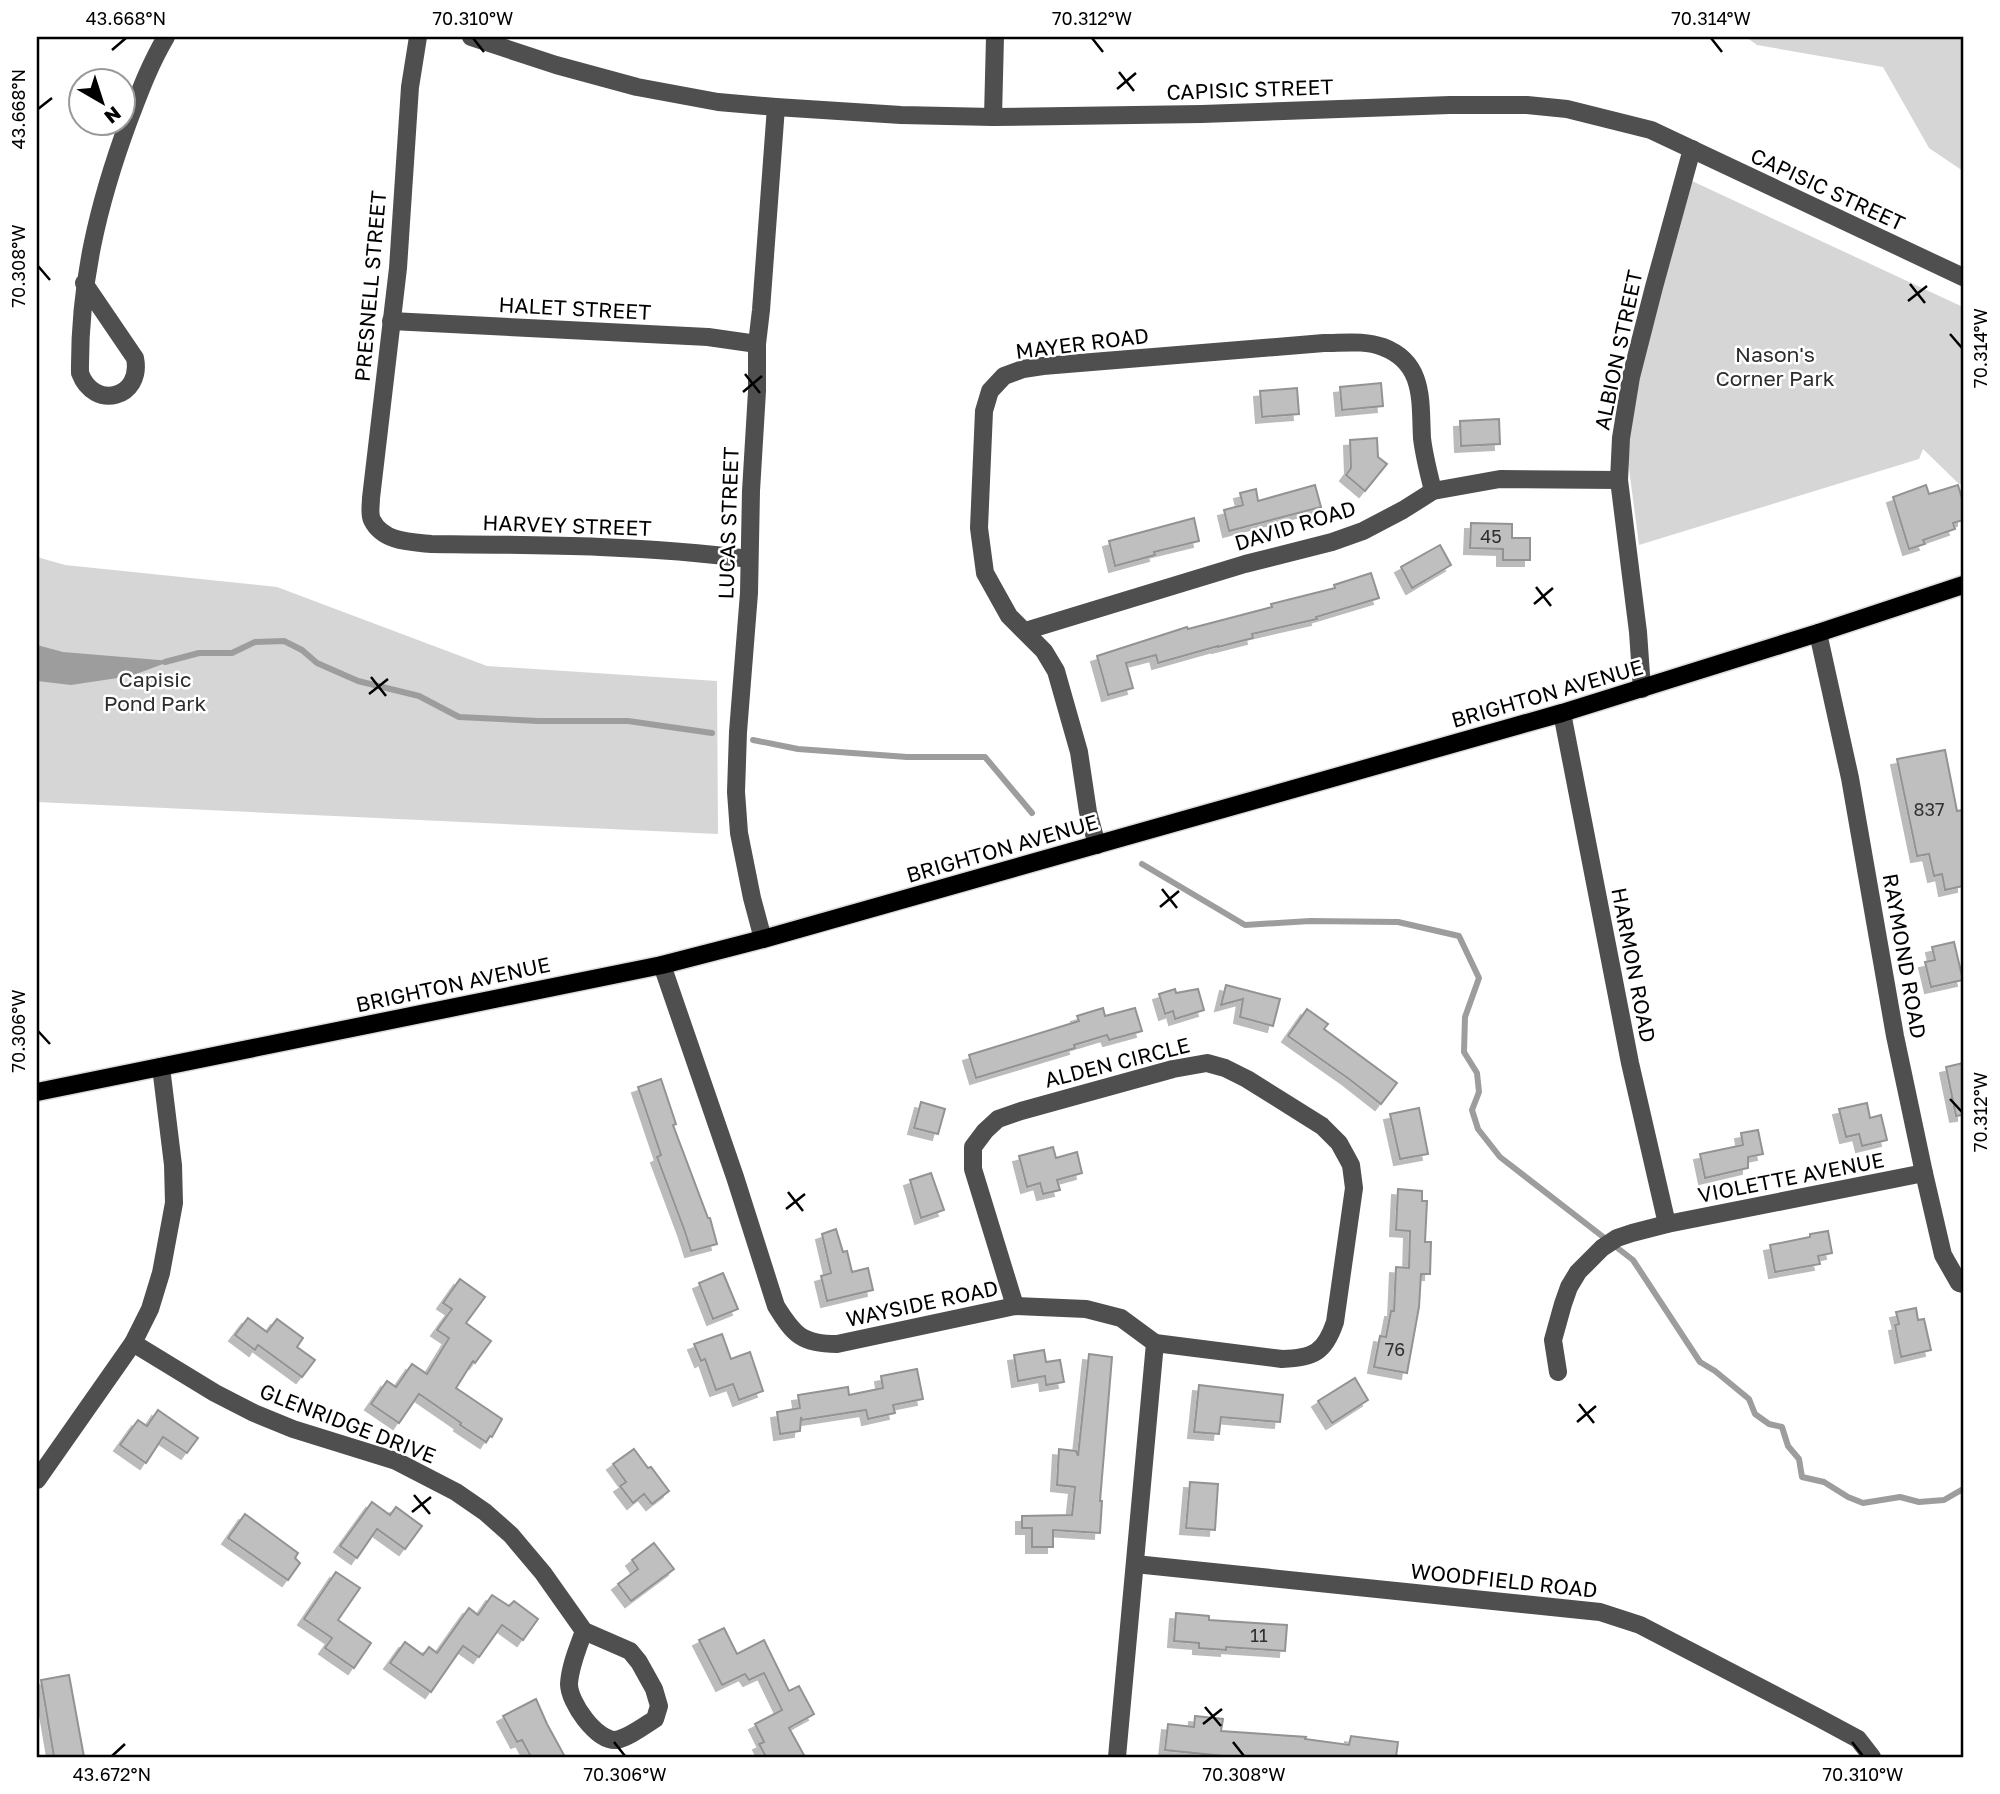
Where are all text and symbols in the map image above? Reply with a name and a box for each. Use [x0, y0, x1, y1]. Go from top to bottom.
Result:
text: 43.668°N [86, 7, 166, 29]
text: 70.310°W [433, 7, 513, 29]
text: 70.312°W [1052, 7, 1132, 29]
text: 70.314°W [1671, 7, 1751, 29]
north arrow [66, 66, 136, 136]
text: 43.668°N [7, 69, 29, 149]
street label: CAPISIC STREET [1166, 73, 1334, 105]
text: N [100, 102, 126, 129]
street label: CAPISIC STREET [1747, 142, 1909, 236]
street label: PRESNELL STREET [349, 189, 391, 383]
text: 70.308°W [7, 224, 29, 308]
street label: ALBION STREET [1588, 268, 1648, 432]
street label: HALET STREET [498, 291, 652, 325]
text: 70.314°W [1969, 308, 1991, 388]
street label: MAYER ROAD [1014, 322, 1150, 364]
park label: Nason's Corner Park [1715, 341, 1835, 391]
street label: LUCAS STREET [712, 446, 744, 600]
street label: DAVID ROAD [1231, 494, 1359, 556]
street label: HARVEY STREET [482, 509, 652, 541]
house number: 45 [1480, 525, 1502, 547]
street label: BRIGHTON AVENUE [1448, 653, 1646, 733]
park label: Capisic Pond Park [104, 666, 206, 716]
house number: 837 [1913, 798, 1945, 820]
street label: BRIGHTON AVENUE [903, 808, 1101, 888]
street label: RAYMOND ROAD [1878, 871, 1932, 1041]
street label: HARMON ROAD [1606, 885, 1662, 1045]
street label: BRIGHTON AVENUE [353, 951, 553, 1017]
text: 70.306°W [7, 990, 29, 1072]
street label: ALDEN CIRCLE [1042, 1031, 1192, 1093]
text: 70.312°W [1969, 1072, 1991, 1152]
street label: VIOLETTE AVENUE [1696, 1146, 1886, 1208]
street label: WAYSIDE ROAD [844, 1274, 1000, 1332]
house number: 76 [1385, 1338, 1405, 1360]
street label: GLENRIDGE DRIVE [256, 1377, 440, 1469]
street label: WOODFIELD ROAD [1409, 1557, 1599, 1603]
house number: 11 [1250, 1624, 1268, 1646]
text: 43.672°N [73, 1763, 151, 1785]
text: 70.306°W [584, 1763, 666, 1785]
text: 70.308°W [1202, 1763, 1286, 1785]
text: 70.310°W [1823, 1763, 1903, 1785]

